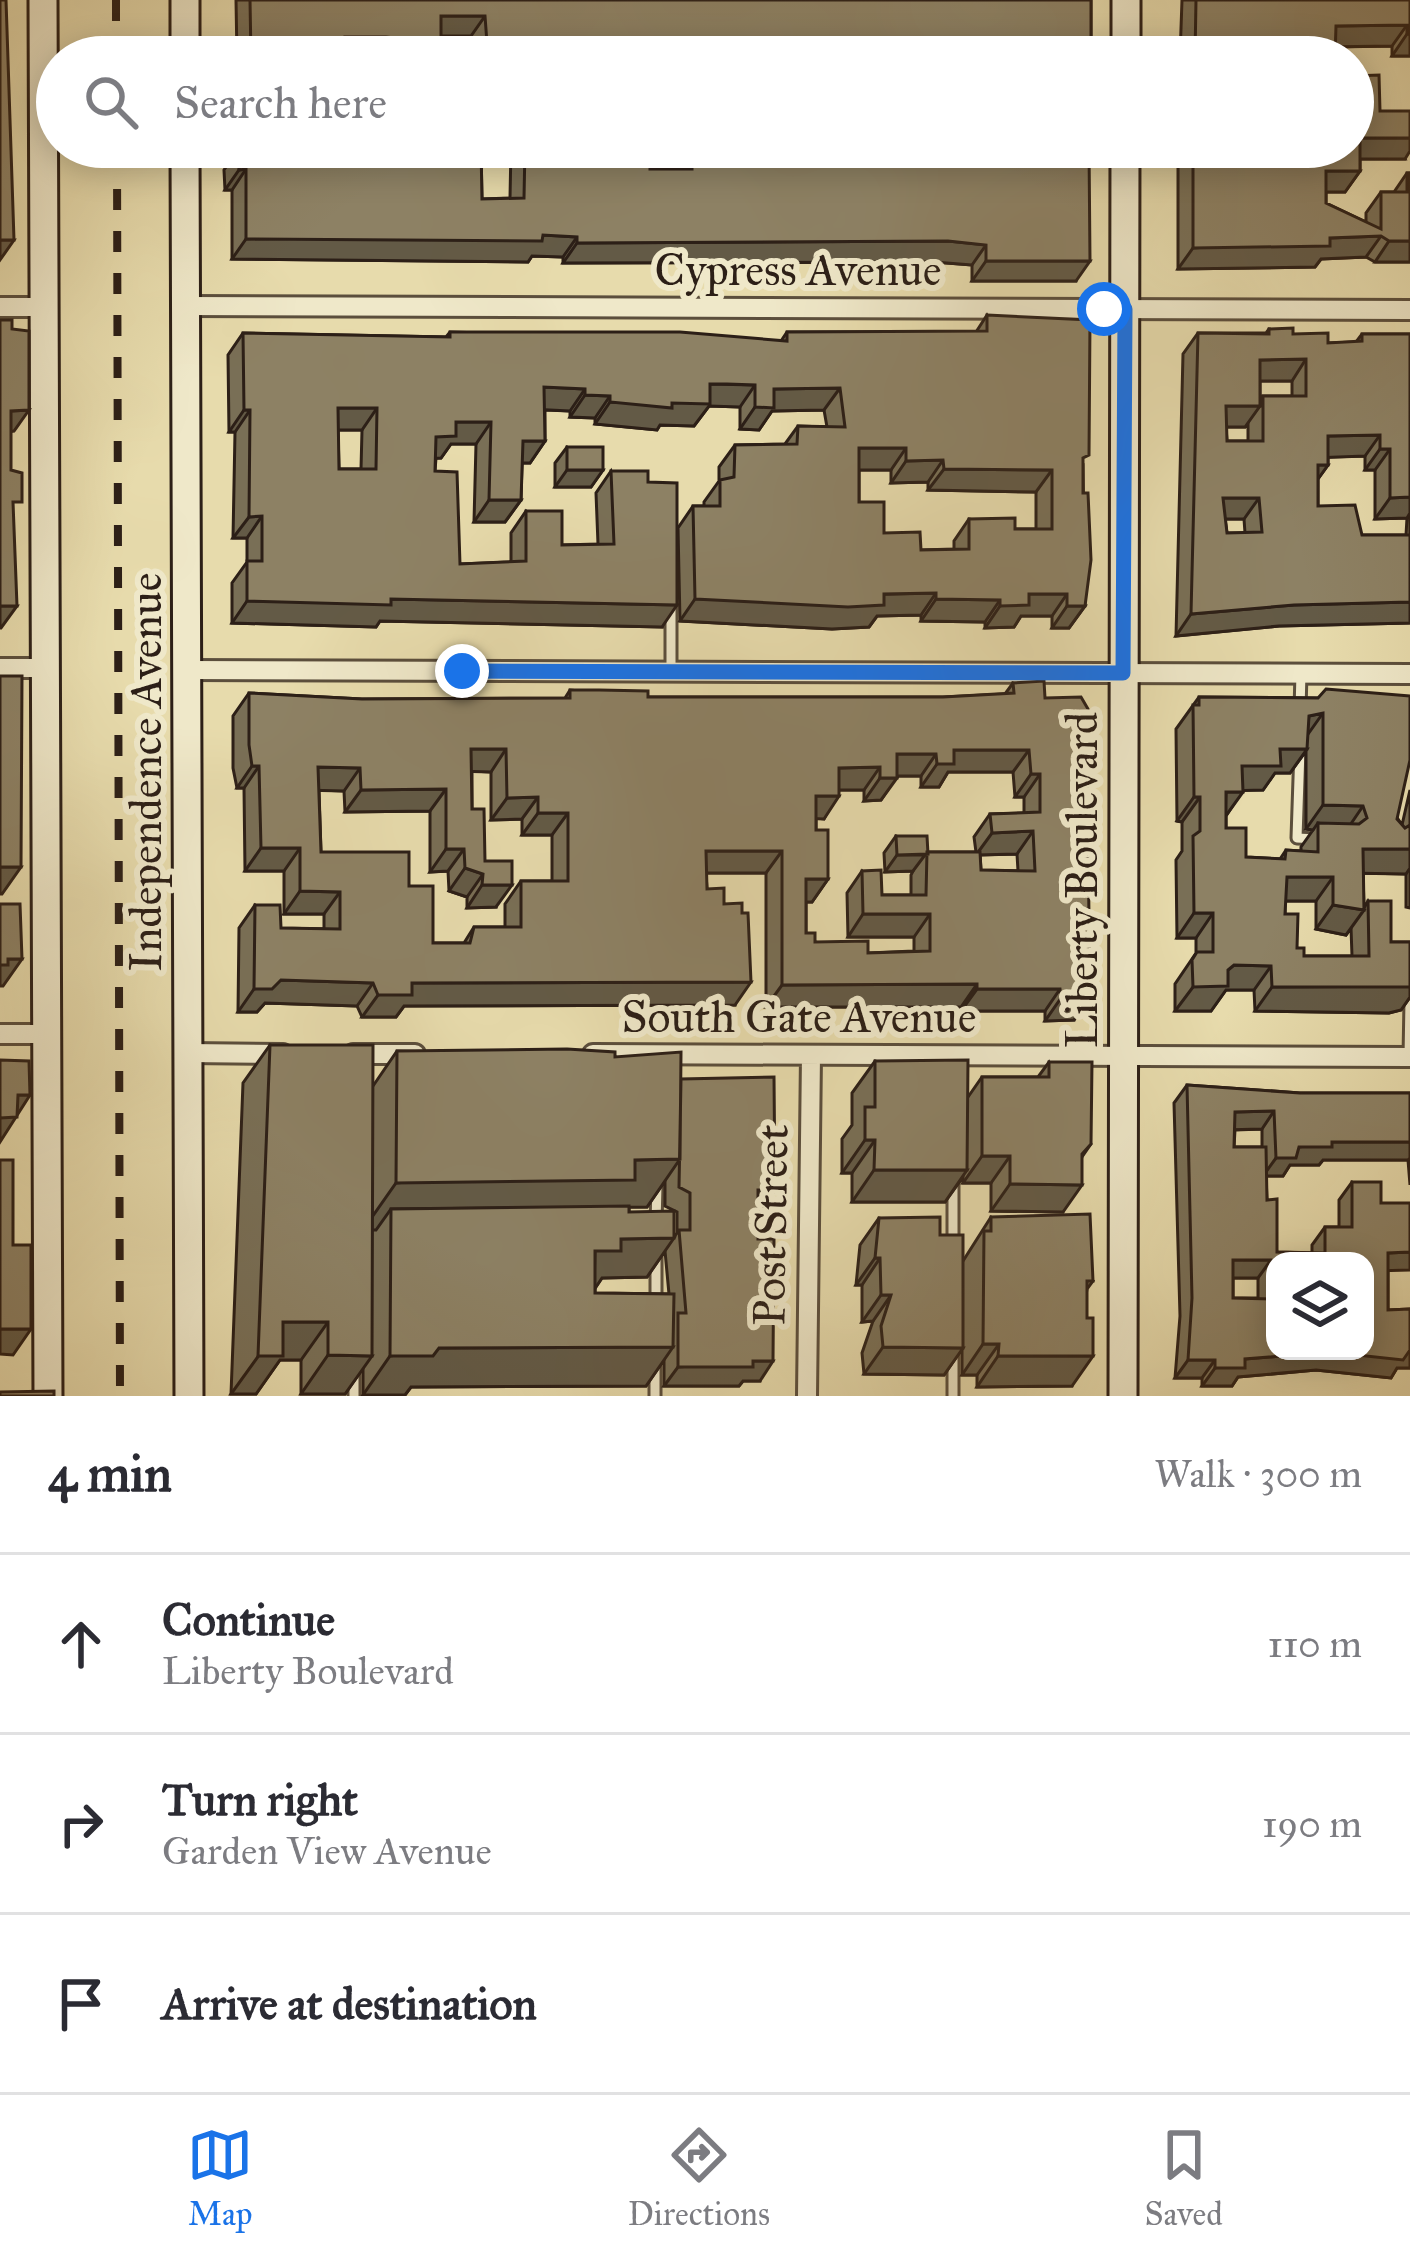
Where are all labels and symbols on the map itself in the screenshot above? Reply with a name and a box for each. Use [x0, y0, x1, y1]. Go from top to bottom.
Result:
street label: Cypress Avenue [654, 242, 942, 297]
route start [1077, 282, 1131, 336]
street label: Independence Avenue [118, 573, 173, 971]
route end [435, 644, 489, 698]
street label: Liberty Boulevard [1054, 711, 1109, 1048]
street label: South Gate Avenue [622, 989, 976, 1044]
street label: Post Street [741, 1124, 800, 1326]

